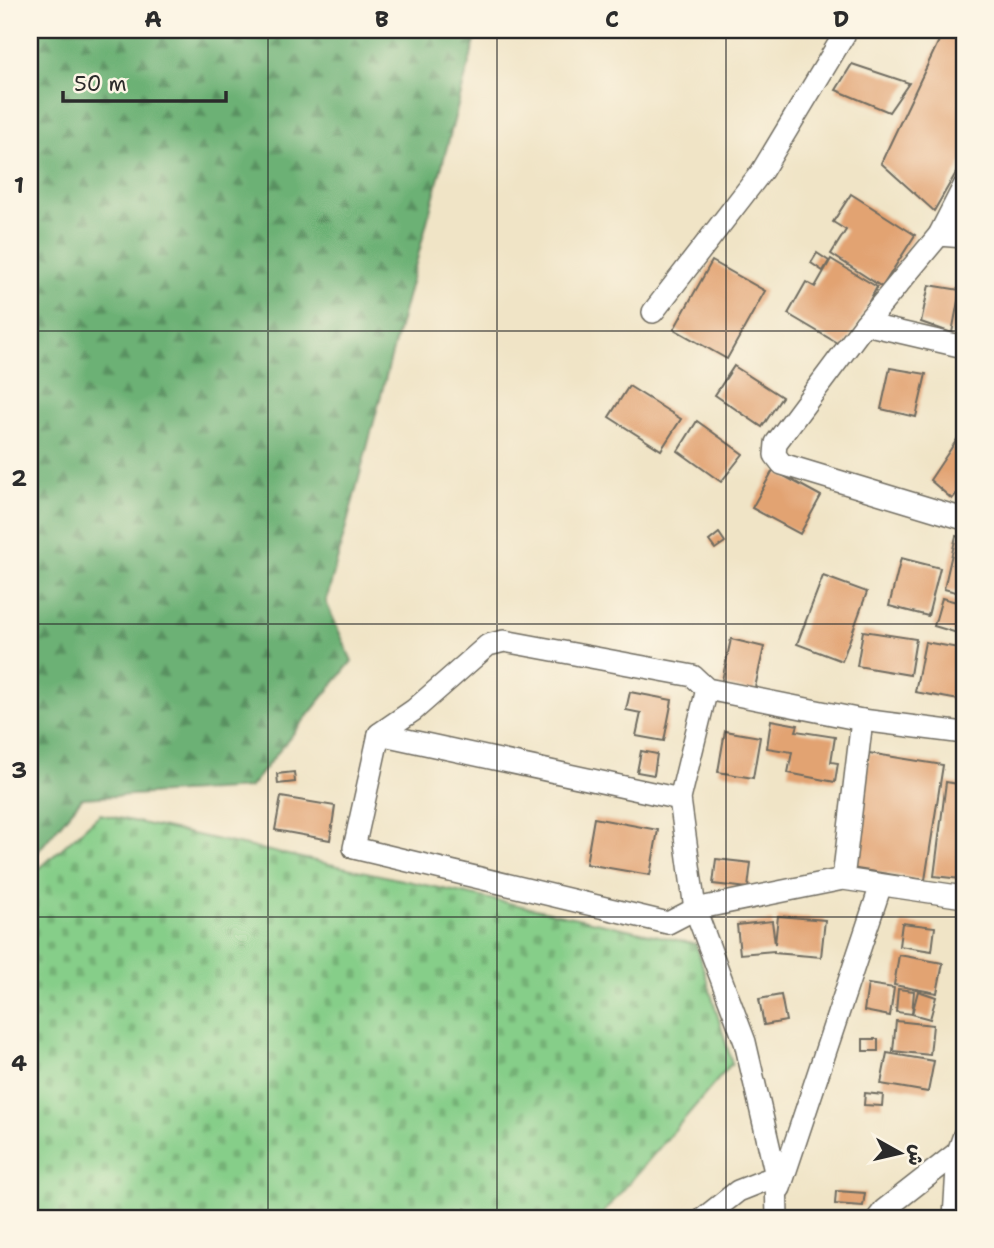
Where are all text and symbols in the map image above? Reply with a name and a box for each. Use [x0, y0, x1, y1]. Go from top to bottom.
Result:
text: A [144, 4, 162, 34]
text: B [375, 4, 389, 34]
text: C [605, 4, 619, 34]
text: D [833, 4, 849, 34]
scale bar [63, 60, 226, 104]
text: 50 m [74, 70, 127, 98]
text: 1 [14, 170, 24, 200]
text: 2 [11, 463, 27, 493]
text: 3 [11, 755, 27, 785]
text: 4 [11, 1048, 27, 1078]
north arrow [864, 1118, 934, 1188]
text: ش [902, 1143, 930, 1167]

